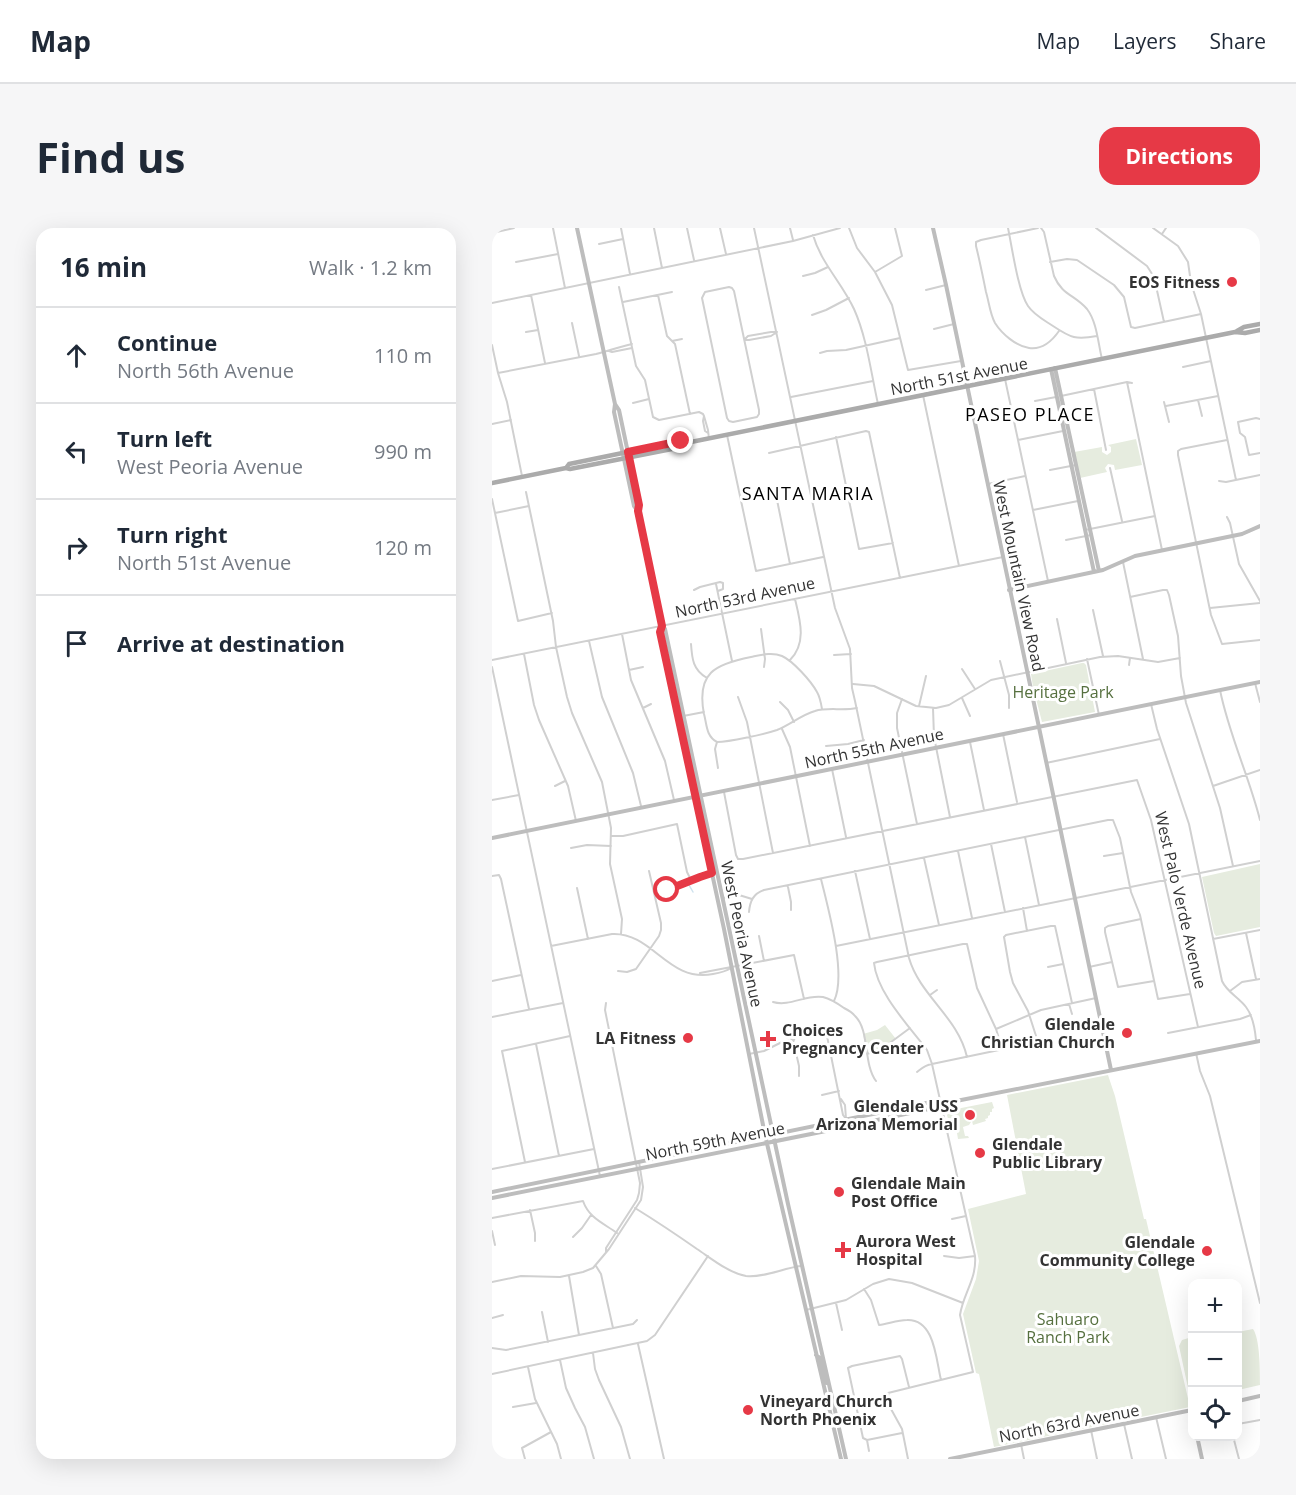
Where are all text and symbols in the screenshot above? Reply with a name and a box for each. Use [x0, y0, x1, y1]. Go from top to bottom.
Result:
text: Map [30, 22, 91, 60]
text: Map [1037, 27, 1080, 55]
text: Layers [1113, 27, 1177, 55]
text: Share [1210, 27, 1266, 55]
button: Directions [1099, 127, 1260, 185]
text: Find us [36, 128, 185, 185]
text: 16 min [60, 249, 147, 285]
text: Walk · 1.2 km [309, 254, 432, 281]
place label: EOS Fitness [1129, 271, 1220, 293]
marker: EOS Fitness [1225, 275, 1239, 289]
text: Continue [117, 327, 217, 357]
icon: ahead [60, 339, 93, 372]
text: 110 m [374, 342, 432, 369]
street label: North 51st Avenue [888, 352, 1030, 400]
text: North 56th Avenue [117, 357, 294, 384]
district label: PASEO PLACE [965, 402, 1095, 426]
text: Turn left [117, 423, 212, 453]
route end [667, 427, 693, 453]
icon: left [60, 435, 93, 468]
text: 990 m [374, 438, 432, 465]
text: West Peoria Avenue [117, 453, 303, 480]
street label: West Mountain View Road [988, 478, 1050, 674]
district label: SANTA MARIA [742, 481, 874, 505]
text: Turn right [117, 519, 228, 549]
icon: right [60, 531, 93, 564]
text: 120 m [374, 534, 432, 561]
text: North 51st Avenue [117, 549, 291, 576]
street label: North 53rd Avenue [673, 571, 817, 623]
icon: arrive [60, 627, 93, 660]
text: Arrive at destination [117, 628, 345, 658]
park label: Heritage Park [1012, 681, 1114, 703]
street label: North 55th Avenue [802, 723, 946, 773]
street label: West Palo Verde Avenue [1150, 809, 1212, 991]
street label: West Peoria Avenue [716, 859, 768, 1009]
route start [653, 876, 679, 902]
place label: Glendale Christian Church [981, 1013, 1115, 1053]
place label: Choices Pregnancy Center [782, 1019, 924, 1059]
marker: Glendale Christian Church [1120, 1026, 1134, 1040]
place label: LA Fitness [595, 1027, 676, 1049]
marker: Choices Pregnancy Center [759, 1030, 777, 1048]
marker: LA Fitness [681, 1031, 695, 1045]
place label: Glendale USS Arizona Memorial [816, 1095, 958, 1135]
marker: Glendale USS Arizona Memorial [963, 1108, 977, 1122]
street label: North 59th Avenue [643, 1117, 787, 1165]
place label: Glendale Public Library [992, 1133, 1103, 1173]
marker: Glendale Public Library [973, 1146, 987, 1160]
place label: Glendale Main Post Office [851, 1172, 966, 1212]
marker: Glendale Main Post Office [832, 1185, 846, 1199]
place label: Aurora West Hospital [856, 1230, 956, 1270]
place label: Glendale Community College [1040, 1231, 1195, 1271]
marker: Aurora West Hospital [834, 1241, 852, 1259]
marker: Glendale Community College [1200, 1244, 1214, 1258]
map controls [1188, 1279, 1242, 1441]
button: + [1188, 1279, 1242, 1333]
park label: Sahuaro Ranch Park [1026, 1308, 1110, 1348]
button: − [1188, 1333, 1242, 1387]
button: locate [1188, 1387, 1242, 1441]
place label: Vineyard Church North Phoenix [760, 1390, 893, 1430]
street label: North 63rd Avenue [997, 1399, 1141, 1447]
marker: Vineyard Church North Phoenix [741, 1403, 755, 1417]

